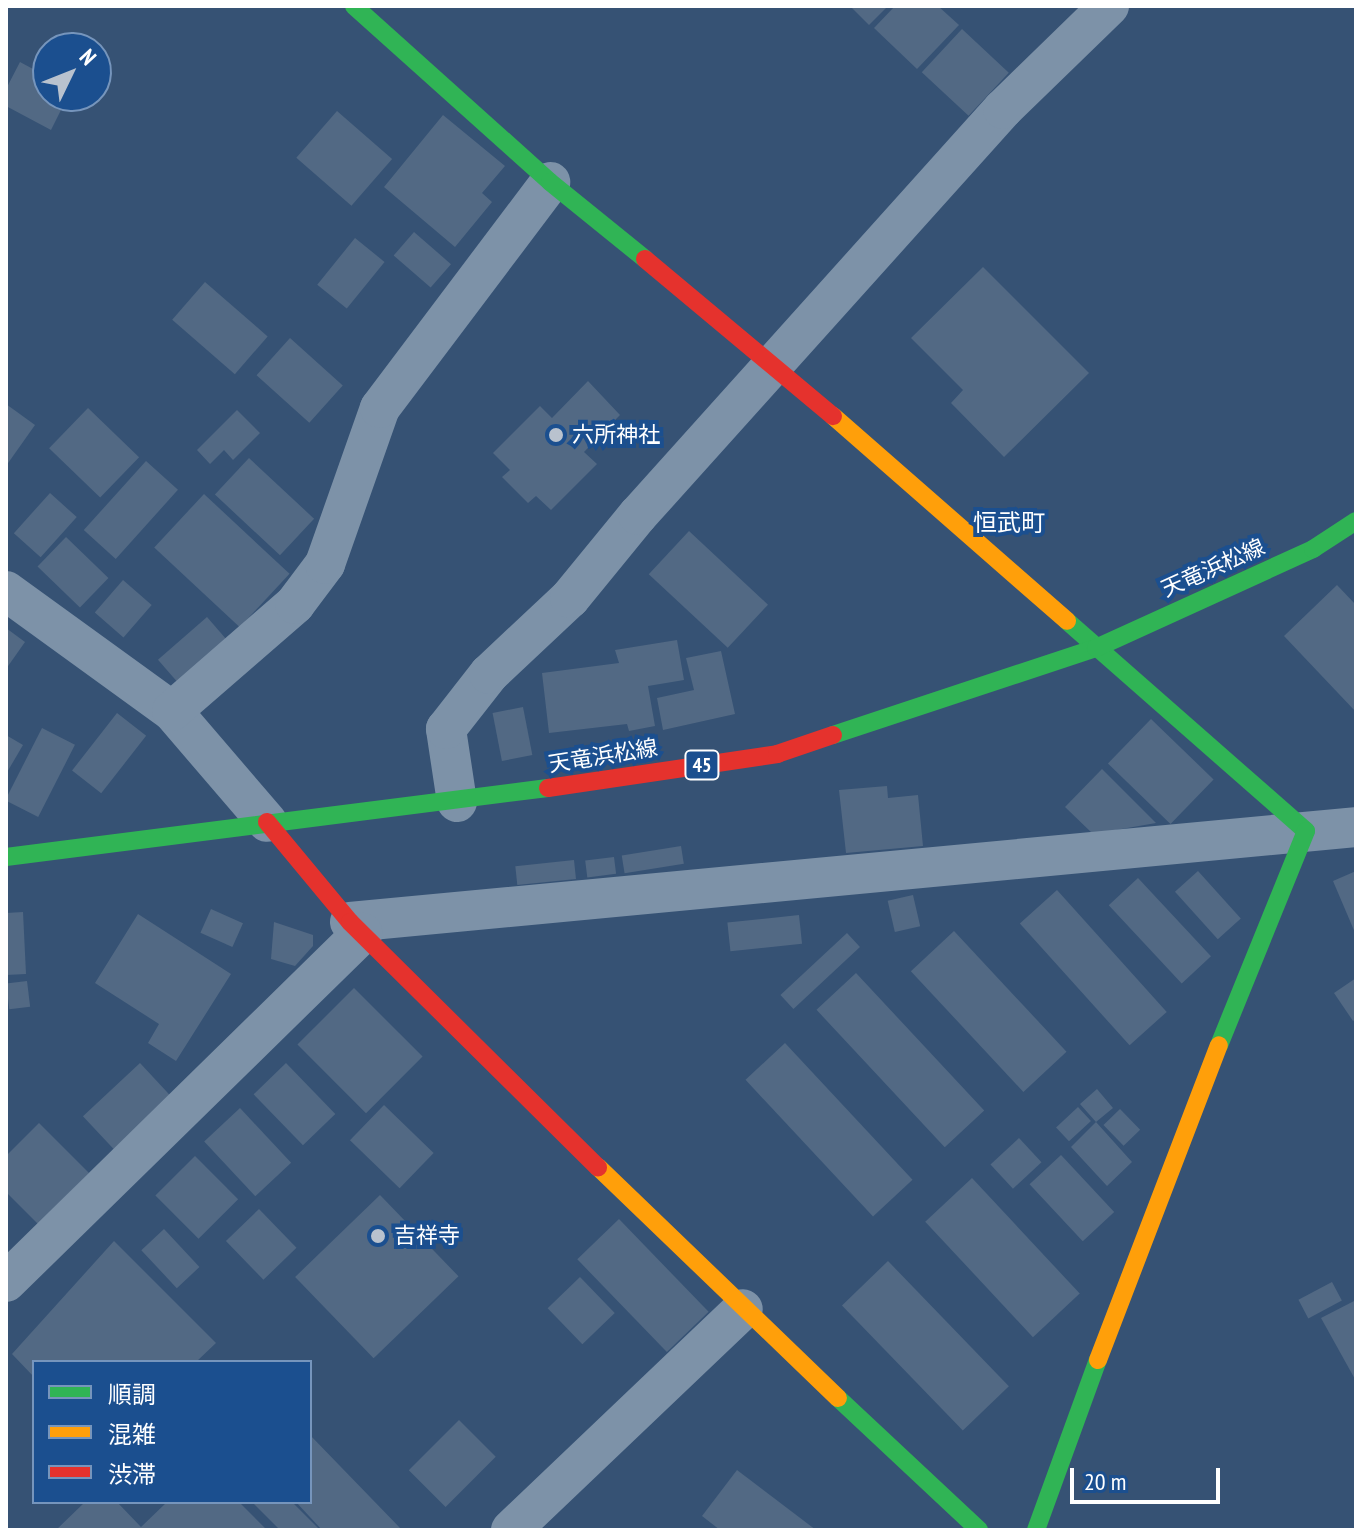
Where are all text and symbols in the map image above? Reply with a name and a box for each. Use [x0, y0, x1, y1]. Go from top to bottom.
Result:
north arrow [32, 32, 112, 112]
text: N [74, 43, 102, 71]
place label: 六所神社 [572, 422, 660, 448]
marker: 六所神社 [547, 426, 565, 444]
district label: 恒武町 [973, 509, 1045, 537]
street label: 天竜浜松線 [1157, 534, 1269, 602]
street label: 天竜浜松線 [547, 734, 659, 778]
road number: 45 [684, 749, 720, 781]
place label: 吉祥寺 [394, 1223, 460, 1249]
marker: 吉祥寺 [369, 1227, 387, 1245]
legend [32, 1360, 312, 1504]
text: 順調 [108, 1379, 156, 1410]
text: 混雑 [108, 1419, 156, 1450]
scale bar [1074, 1452, 1224, 1502]
text: 渋滞 [108, 1459, 156, 1490]
text: 20 m [1084, 1466, 1126, 1497]

